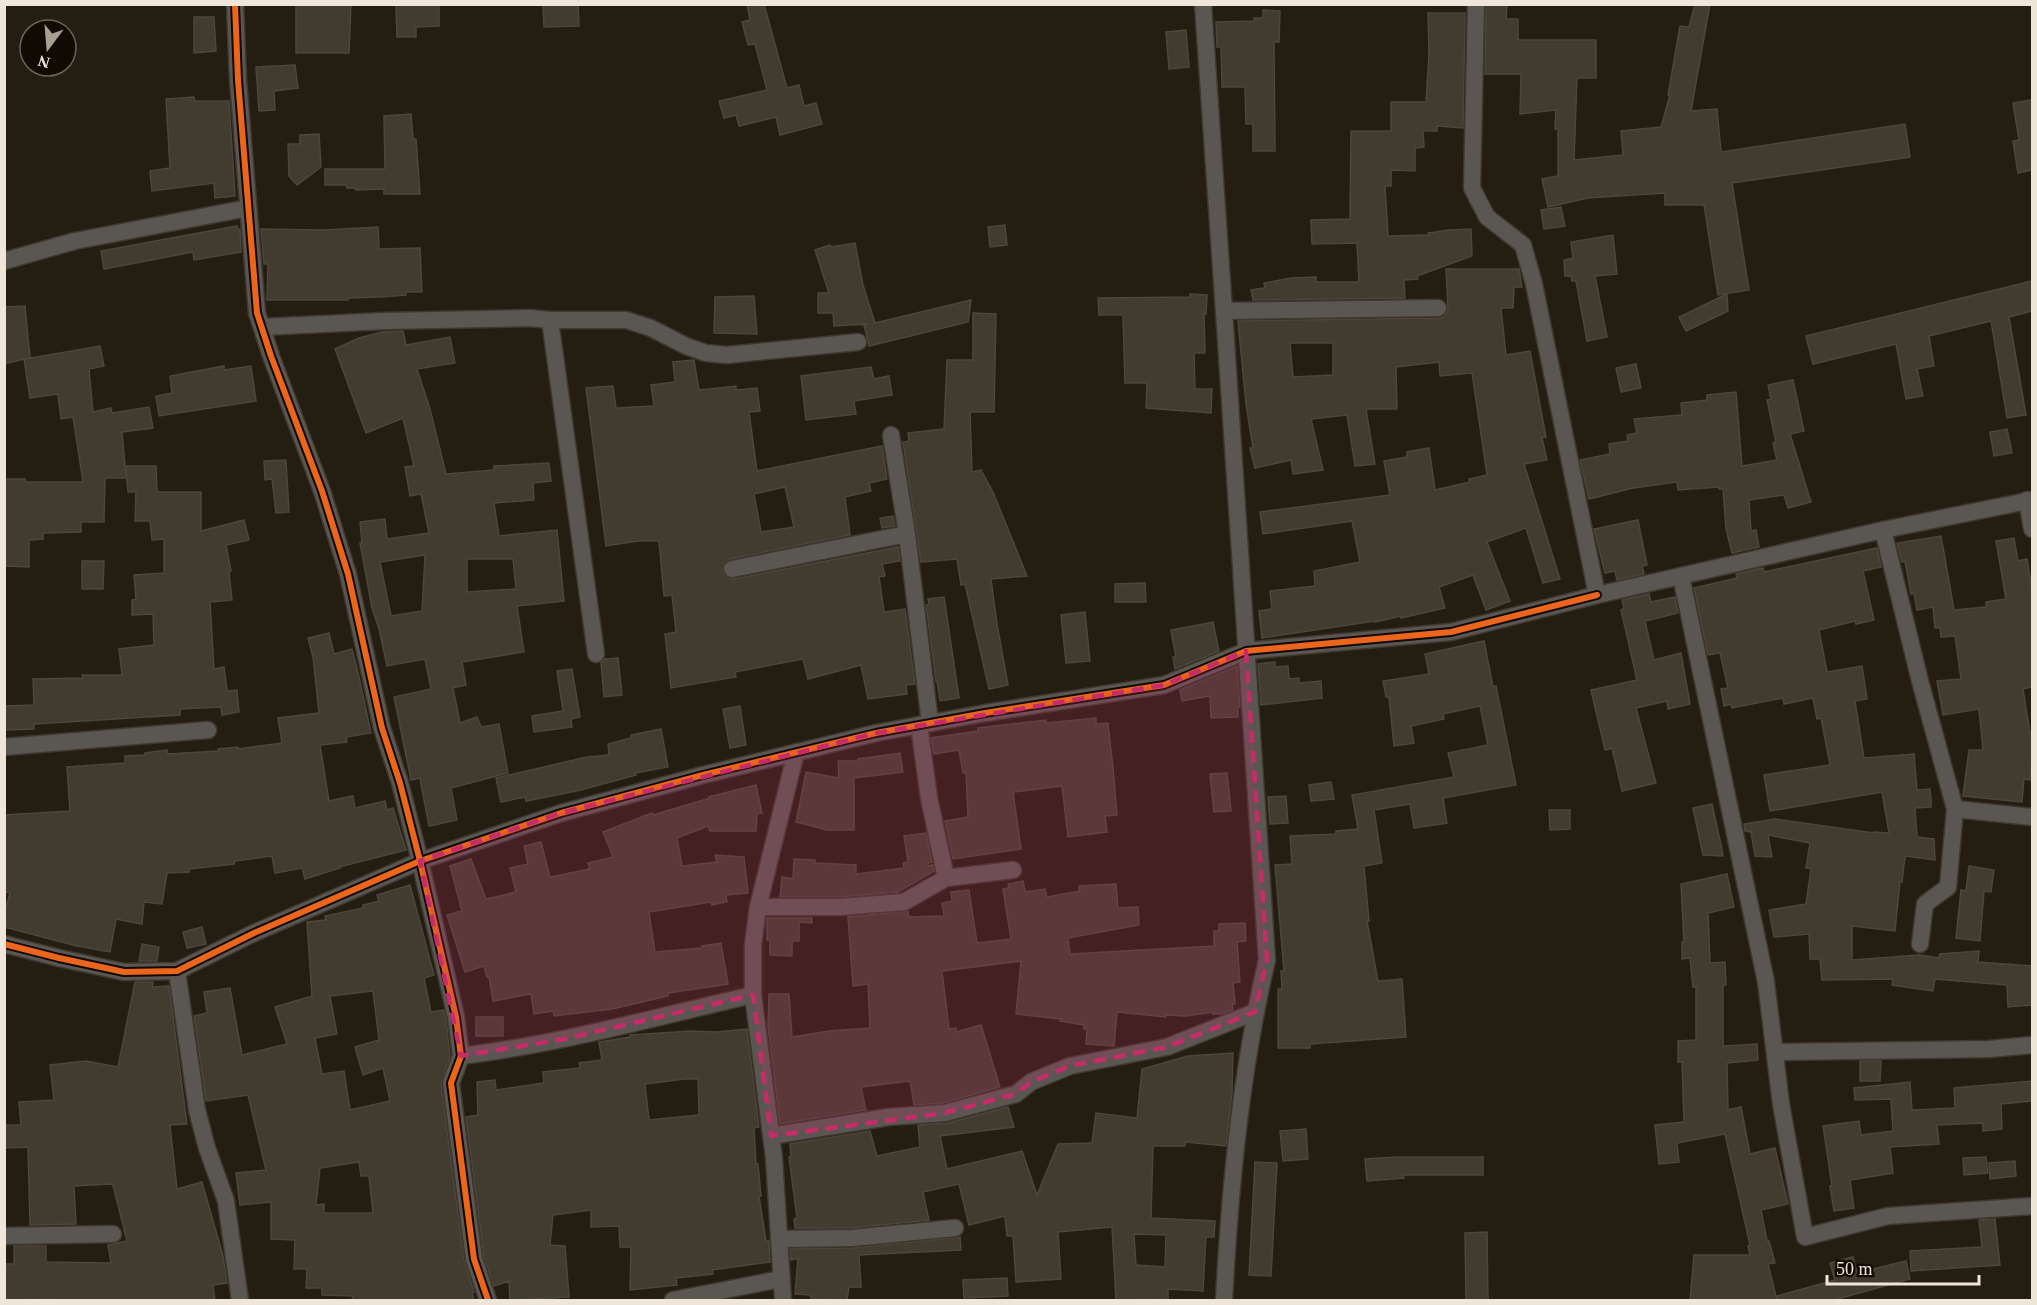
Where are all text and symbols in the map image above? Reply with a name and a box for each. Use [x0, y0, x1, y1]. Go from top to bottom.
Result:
north arrow [18, 18, 78, 78]
text: N [36, 52, 52, 72]
scale bar [1827, 1248, 1978, 1286]
text: 50 m [1836, 1259, 1873, 1279]

